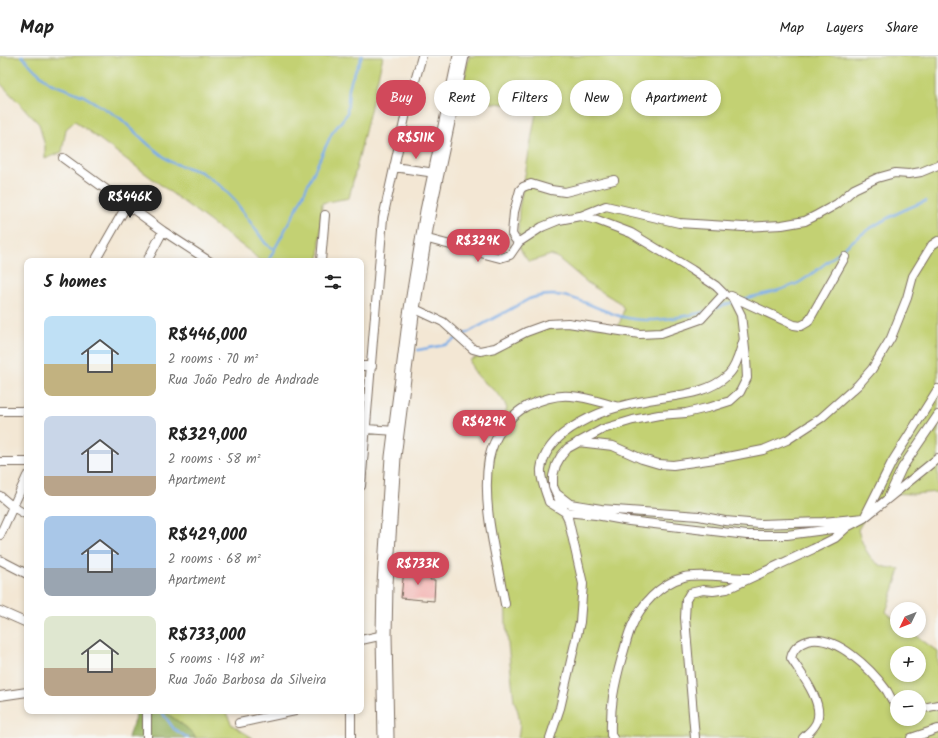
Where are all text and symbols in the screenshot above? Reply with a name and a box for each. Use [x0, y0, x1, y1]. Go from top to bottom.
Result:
text: Map [20, 13, 54, 43]
text: Map [780, 17, 804, 39]
text: Layers [826, 17, 864, 39]
text: Share [886, 17, 918, 39]
chip: Buy [376, 80, 426, 116]
chip: Rent [434, 80, 490, 116]
chip: Filters [498, 80, 562, 116]
chip: New [570, 80, 623, 116]
chip: Apartment [631, 80, 721, 116]
pin: R$511K [383, 126, 449, 160]
text: R$511K [397, 128, 435, 149]
pin: R$446K [97, 185, 163, 219]
text: R$446K [108, 187, 152, 208]
pin: R$329K [445, 229, 511, 263]
text: R$329K [456, 231, 500, 252]
text: 5 homes [44, 269, 107, 296]
icon: filters [322, 271, 344, 293]
text: R$446,000 [168, 322, 247, 349]
icon: home [76, 332, 124, 380]
text: 2 rooms · 70 m² [168, 349, 258, 370]
text: Rua João Pedro de Andrade [168, 370, 319, 391]
pin: R$429K [451, 410, 517, 444]
text: R$429K [462, 412, 506, 433]
text: R$329,000 [168, 422, 247, 449]
icon: home [76, 432, 124, 480]
text: 2 rooms · 58 m² [168, 449, 261, 470]
text: Apartment [168, 470, 226, 491]
text: R$429,000 [168, 522, 247, 549]
icon: home [76, 532, 124, 580]
text: 2 rooms · 68 m² [168, 549, 261, 570]
pin: R$733K [385, 552, 451, 586]
text: R$733K [396, 554, 440, 575]
text: Apartment [168, 570, 226, 591]
north arrow [890, 602, 926, 638]
map controls [890, 602, 926, 726]
text: R$733,000 [168, 622, 246, 649]
icon: home [76, 632, 124, 680]
button: + [890, 646, 926, 682]
text: 5 rooms · 148 m² [168, 649, 264, 670]
text: Rua João Barbosa da Silveira [168, 670, 326, 691]
button: − [890, 690, 926, 726]

